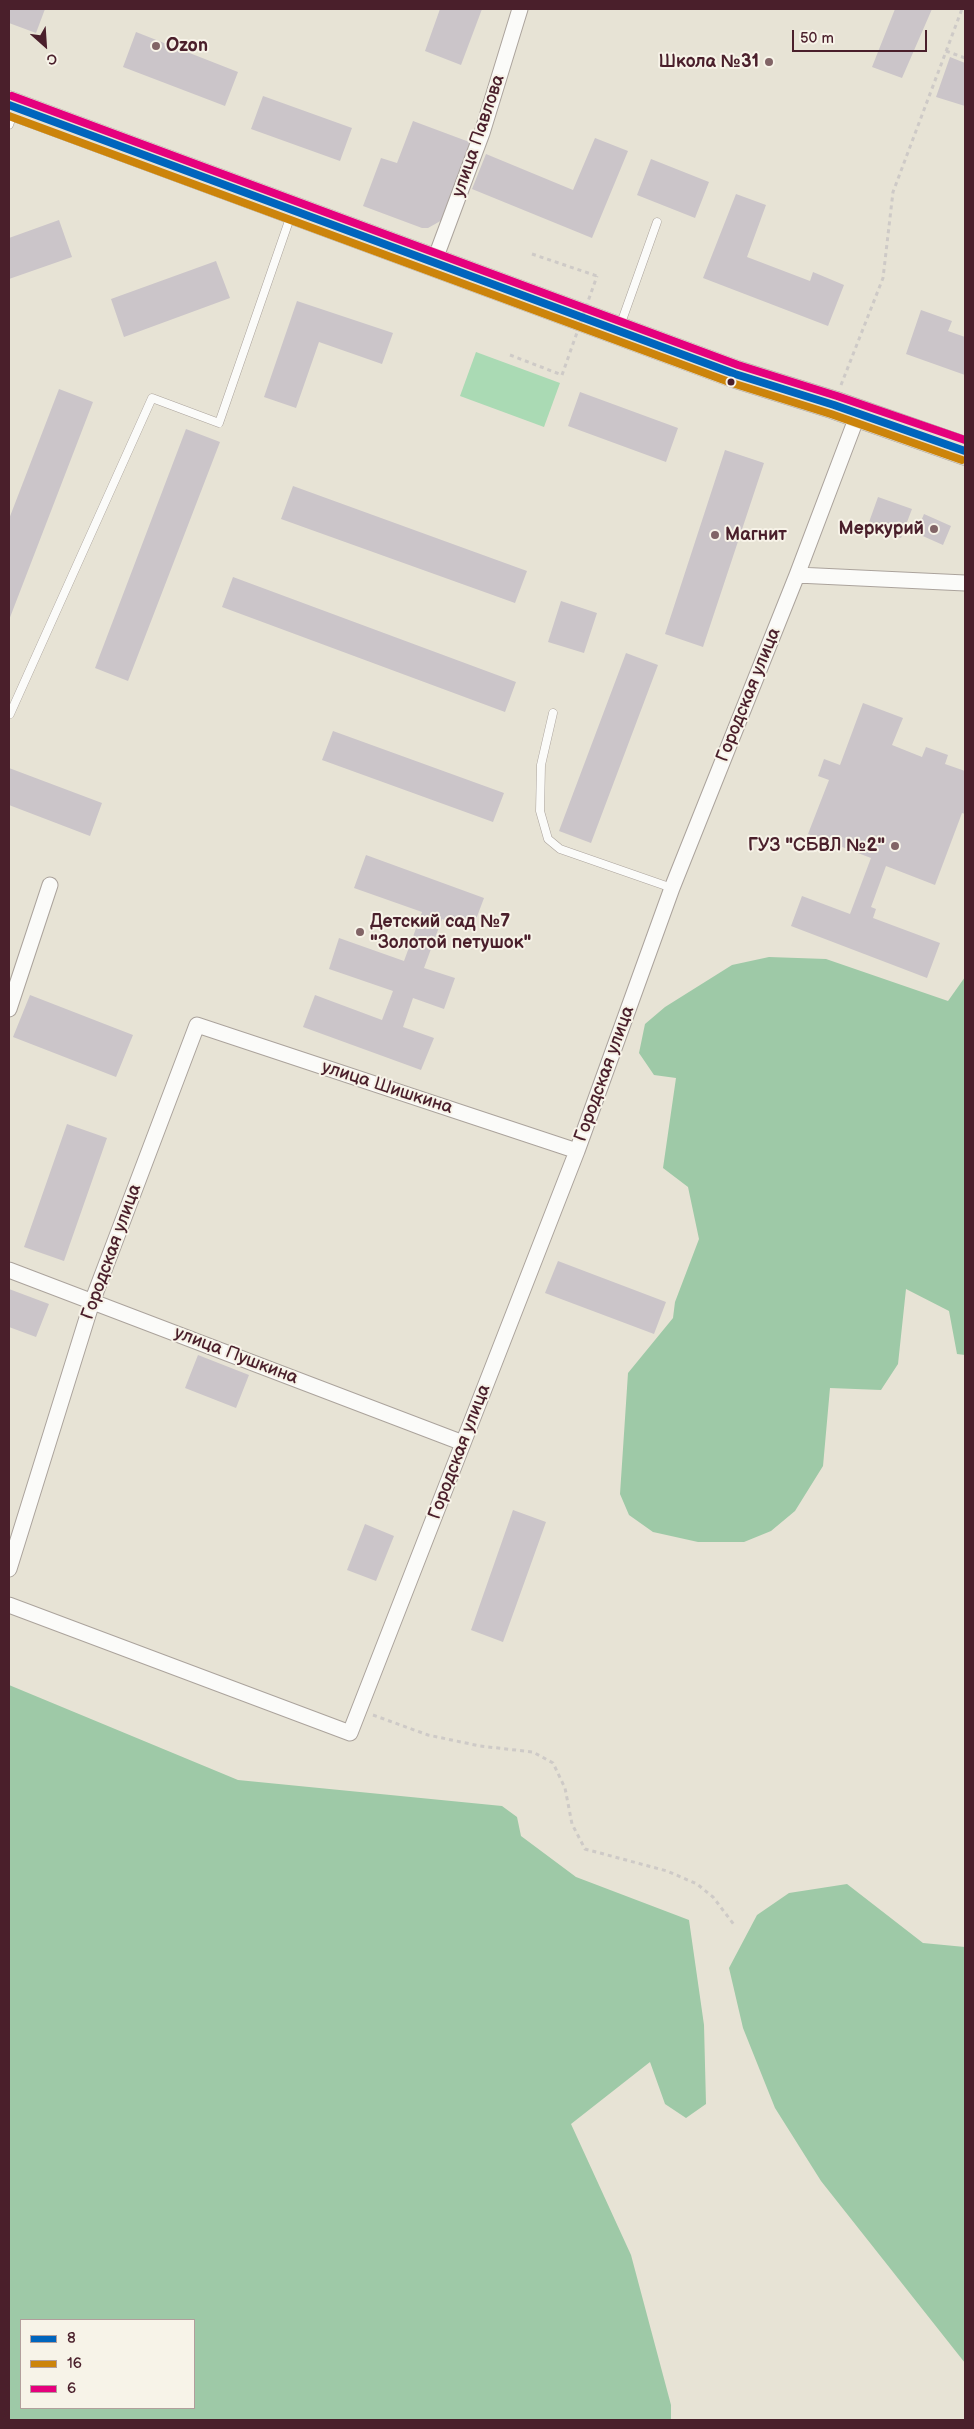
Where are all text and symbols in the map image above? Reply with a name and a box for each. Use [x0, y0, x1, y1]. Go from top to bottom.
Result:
north arrow [20, 20, 70, 70]
scale bar [794, 20, 929, 52]
text: 50 m [800, 29, 834, 48]
place label: Ozon [166, 35, 208, 57]
marker: Ozon [150, 40, 162, 52]
text: С [44, 49, 60, 69]
place label: Школа №31 [658, 51, 759, 73]
marker: Школа №31 [763, 56, 775, 68]
street label: улица Павлова [448, 72, 510, 200]
unlabelled marker [726, 377, 736, 387]
place label: Меркурий [839, 518, 924, 540]
marker: Меркурий [928, 523, 940, 535]
place label: Магнит [725, 524, 787, 546]
marker: Магнит [709, 529, 721, 541]
street label: Городская улица [712, 625, 786, 765]
place label: ГУЗ "СБВЛ №2" [748, 835, 885, 857]
marker: ГУЗ "СБВЛ №2" [889, 840, 901, 852]
place label: Детский сад №7 "Золотой петушок" [370, 911, 531, 954]
marker: Детский сад №7 "Золотой петушок" [354, 926, 366, 938]
street label: Городская улица [570, 1003, 640, 1145]
street label: улица Шишкина [319, 1057, 455, 1119]
street label: Городская улица [77, 1181, 147, 1323]
street label: улица Пушкина [171, 1322, 301, 1390]
street label: Городская улица [424, 1382, 496, 1522]
legend [20, 2319, 195, 2409]
text: 8 [67, 2329, 76, 2348]
text: 16 [67, 2354, 82, 2373]
text: 6 [67, 2379, 76, 2398]

